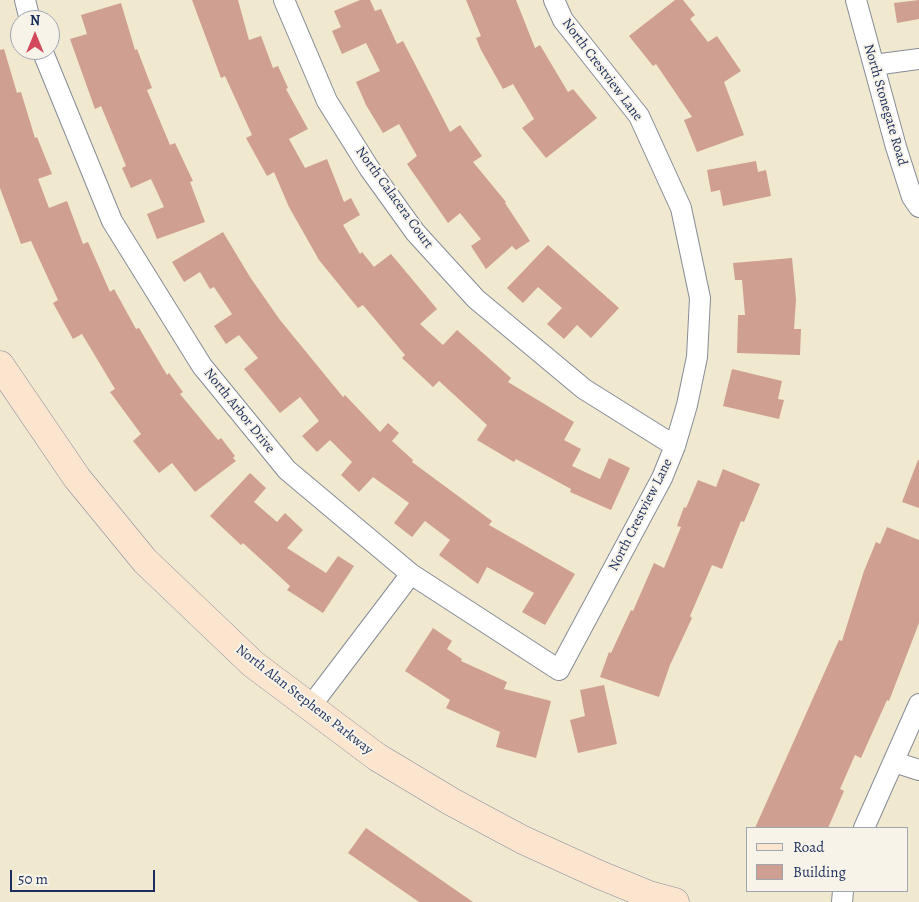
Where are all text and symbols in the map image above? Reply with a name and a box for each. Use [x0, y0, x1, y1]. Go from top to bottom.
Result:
north arrow [10, 10, 60, 60]
text: N [30, 11, 40, 30]
street label: North Crestview Lane [558, 15, 646, 125]
street label: North Stonegate Road [860, 42, 910, 168]
street label: North Calacera Court [351, 144, 437, 252]
street label: North Arbor Drive [200, 365, 278, 457]
street label: North Crestview Lane [605, 456, 677, 574]
street label: North Alan Stephens Parkway [232, 641, 376, 759]
legend [746, 827, 909, 892]
text: Road [793, 837, 824, 857]
scale bar [12, 860, 158, 892]
text: Building [793, 862, 846, 882]
text: 50 m [18, 869, 48, 889]

